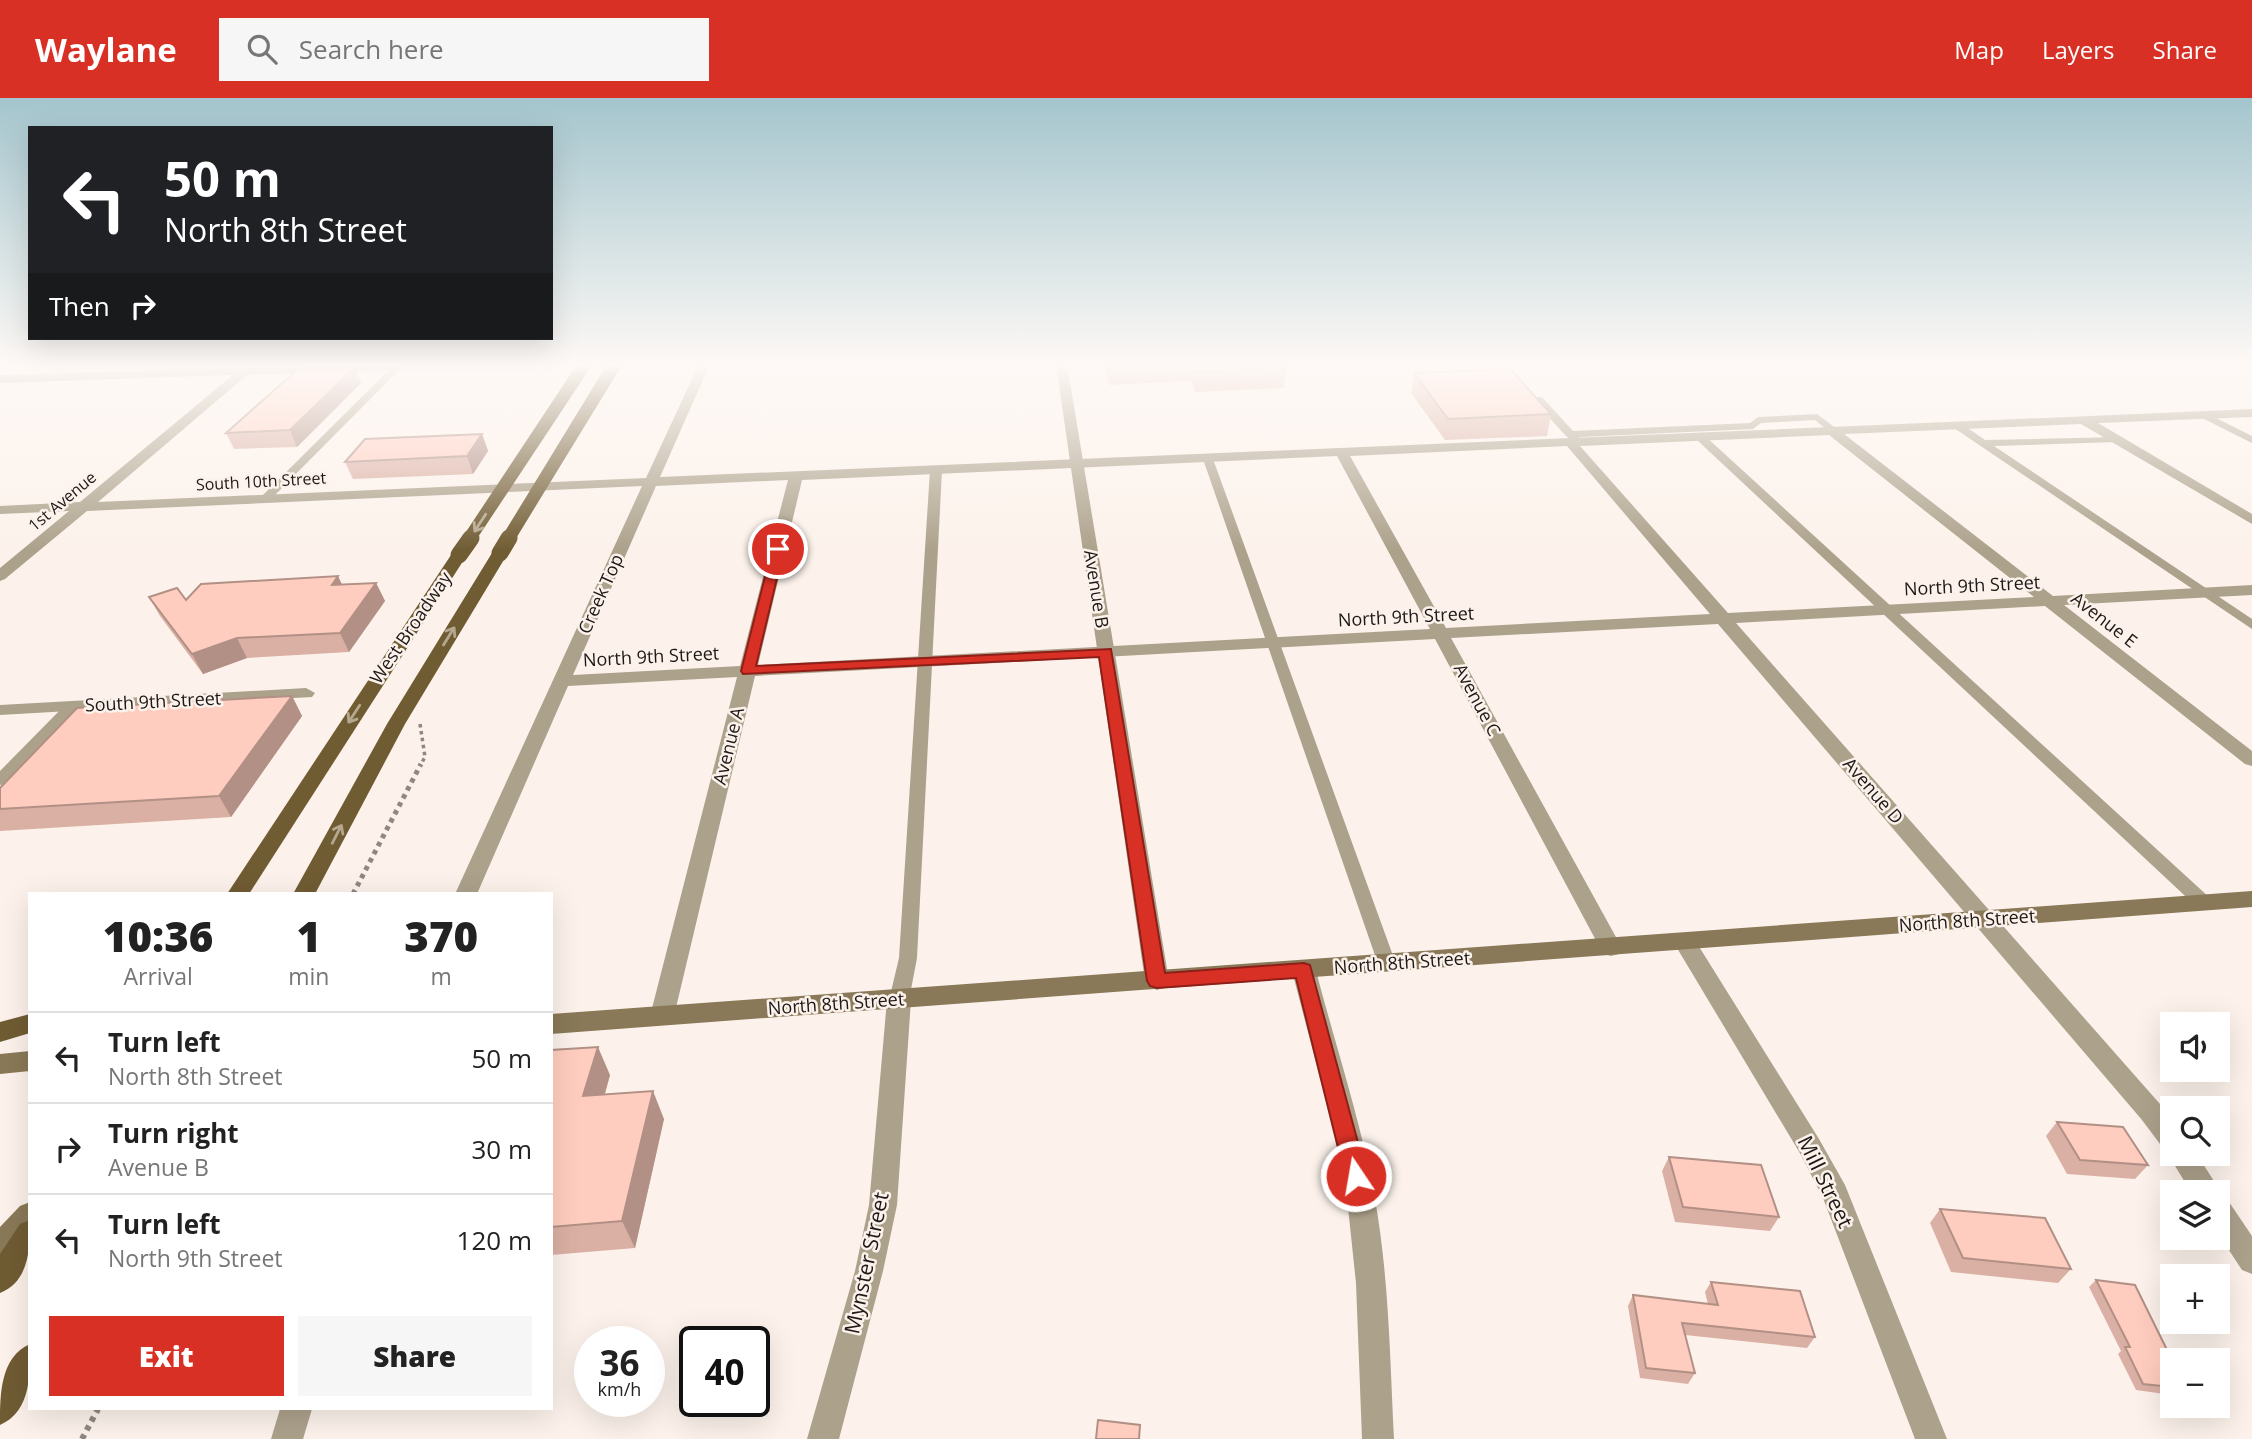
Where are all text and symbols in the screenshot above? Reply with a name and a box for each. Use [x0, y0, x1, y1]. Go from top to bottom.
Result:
search box [219, 18, 709, 81]
text: Waylane [35, 27, 177, 72]
icon: search [243, 30, 281, 68]
text: Search here [299, 31, 444, 67]
text: Map [1954, 33, 2004, 66]
text: Layers [2042, 33, 2115, 66]
text: Share [2153, 33, 2217, 66]
text: 50 m [164, 145, 281, 211]
icon: left [49, 154, 140, 245]
text: North 8th Street [164, 208, 407, 251]
icon: right [124, 287, 162, 325]
text: Then [49, 288, 110, 324]
street label: 1st Avenue [23, 466, 101, 536]
street label: South 10th Street [195, 467, 327, 495]
one-way arrow [473, 513, 488, 532]
pin [748, 519, 808, 579]
icon: arrive [759, 530, 797, 568]
street label: Avenue B [1079, 548, 1115, 630]
street label: Creek Top [572, 550, 628, 637]
street label: West Broadway [364, 566, 457, 688]
street label: North 9th Street [1903, 569, 2041, 601]
street label: Avenue E [2067, 586, 2142, 652]
street label: North 9th Street [1337, 600, 1475, 632]
one-way arrow [442, 627, 456, 647]
street label: North 9th Street [582, 640, 720, 672]
street label: Avenue C [1449, 659, 1507, 740]
street label: South 9th Street [84, 685, 222, 717]
one-way arrow [347, 704, 361, 723]
street label: Avenue A [707, 704, 749, 787]
street label: Avenue D [1838, 752, 1909, 829]
one-way arrow [330, 824, 344, 845]
street label: North 8th Street [1898, 903, 2036, 937]
text: 10:36 [103, 907, 213, 964]
text: 1 [297, 907, 321, 964]
text: 370 [404, 907, 478, 964]
street label: North 8th Street [1333, 945, 1471, 979]
text: Arrival [124, 960, 193, 992]
text: min [288, 960, 329, 992]
text: m [431, 960, 452, 992]
street label: North 8th Street [767, 986, 905, 1020]
map controls [2160, 1012, 2230, 1418]
button: sound [2160, 1012, 2230, 1082]
text: Turn left [108, 1024, 220, 1060]
icon: left [49, 1039, 87, 1077]
text: 50 m [471, 1040, 532, 1076]
text: North 8th Street [108, 1060, 283, 1092]
button: search [2160, 1096, 2230, 1166]
text: Turn right [108, 1115, 239, 1151]
icon: right [49, 1130, 87, 1168]
text: 30 m [471, 1131, 532, 1167]
street label: Mill Street [1792, 1131, 1860, 1232]
position arrow [1319, 1139, 1393, 1213]
text: Avenue B [108, 1151, 209, 1183]
button: layers [2160, 1180, 2230, 1250]
street label: Mynster Street [837, 1189, 895, 1336]
text: Turn left [108, 1206, 220, 1242]
icon: left [49, 1221, 87, 1259]
text: 120 m [457, 1222, 532, 1258]
text: North 9th Street [108, 1242, 283, 1274]
button: + [2160, 1264, 2230, 1334]
button: Exit [49, 1316, 284, 1396]
button: Share [298, 1316, 532, 1396]
speed limit sign: 40 [679, 1326, 770, 1417]
text: 36 [599, 1339, 640, 1386]
button: − [2160, 1348, 2230, 1418]
text: km/h [598, 1377, 641, 1401]

